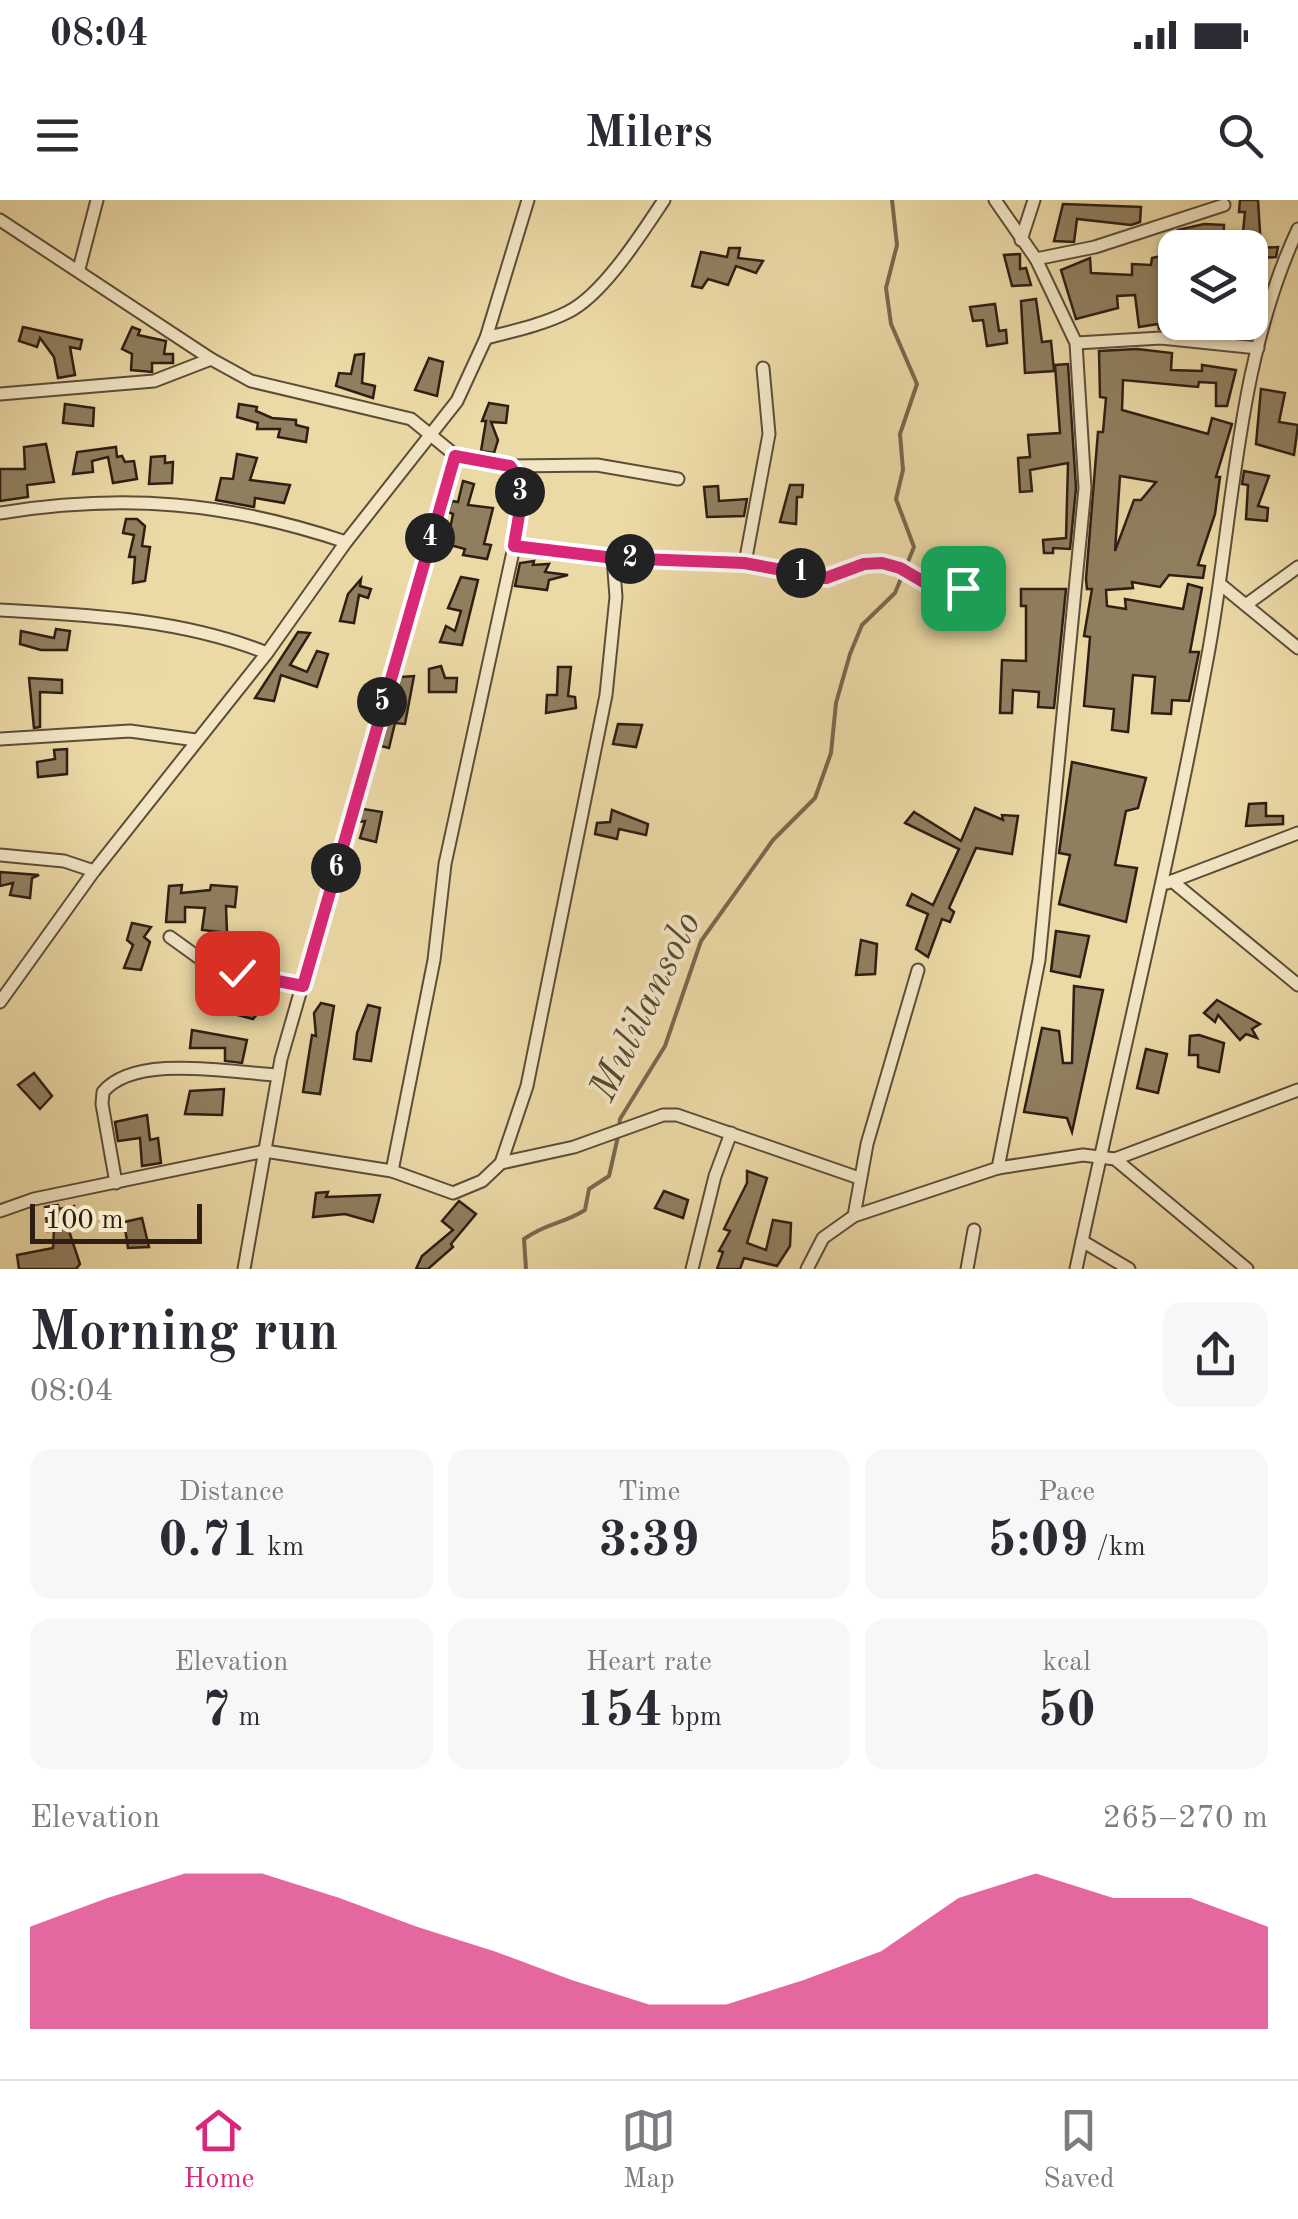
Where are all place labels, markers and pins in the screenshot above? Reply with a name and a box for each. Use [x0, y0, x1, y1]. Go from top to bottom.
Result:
pin: 3 [495, 467, 545, 517]
pin: 4 [405, 513, 455, 563]
pin: 2 [605, 534, 655, 584]
pin [921, 546, 1006, 631]
pin: 1 [776, 548, 826, 598]
pin: 5 [357, 677, 407, 727]
pin: 6 [311, 843, 361, 893]
pin [195, 931, 280, 1016]

